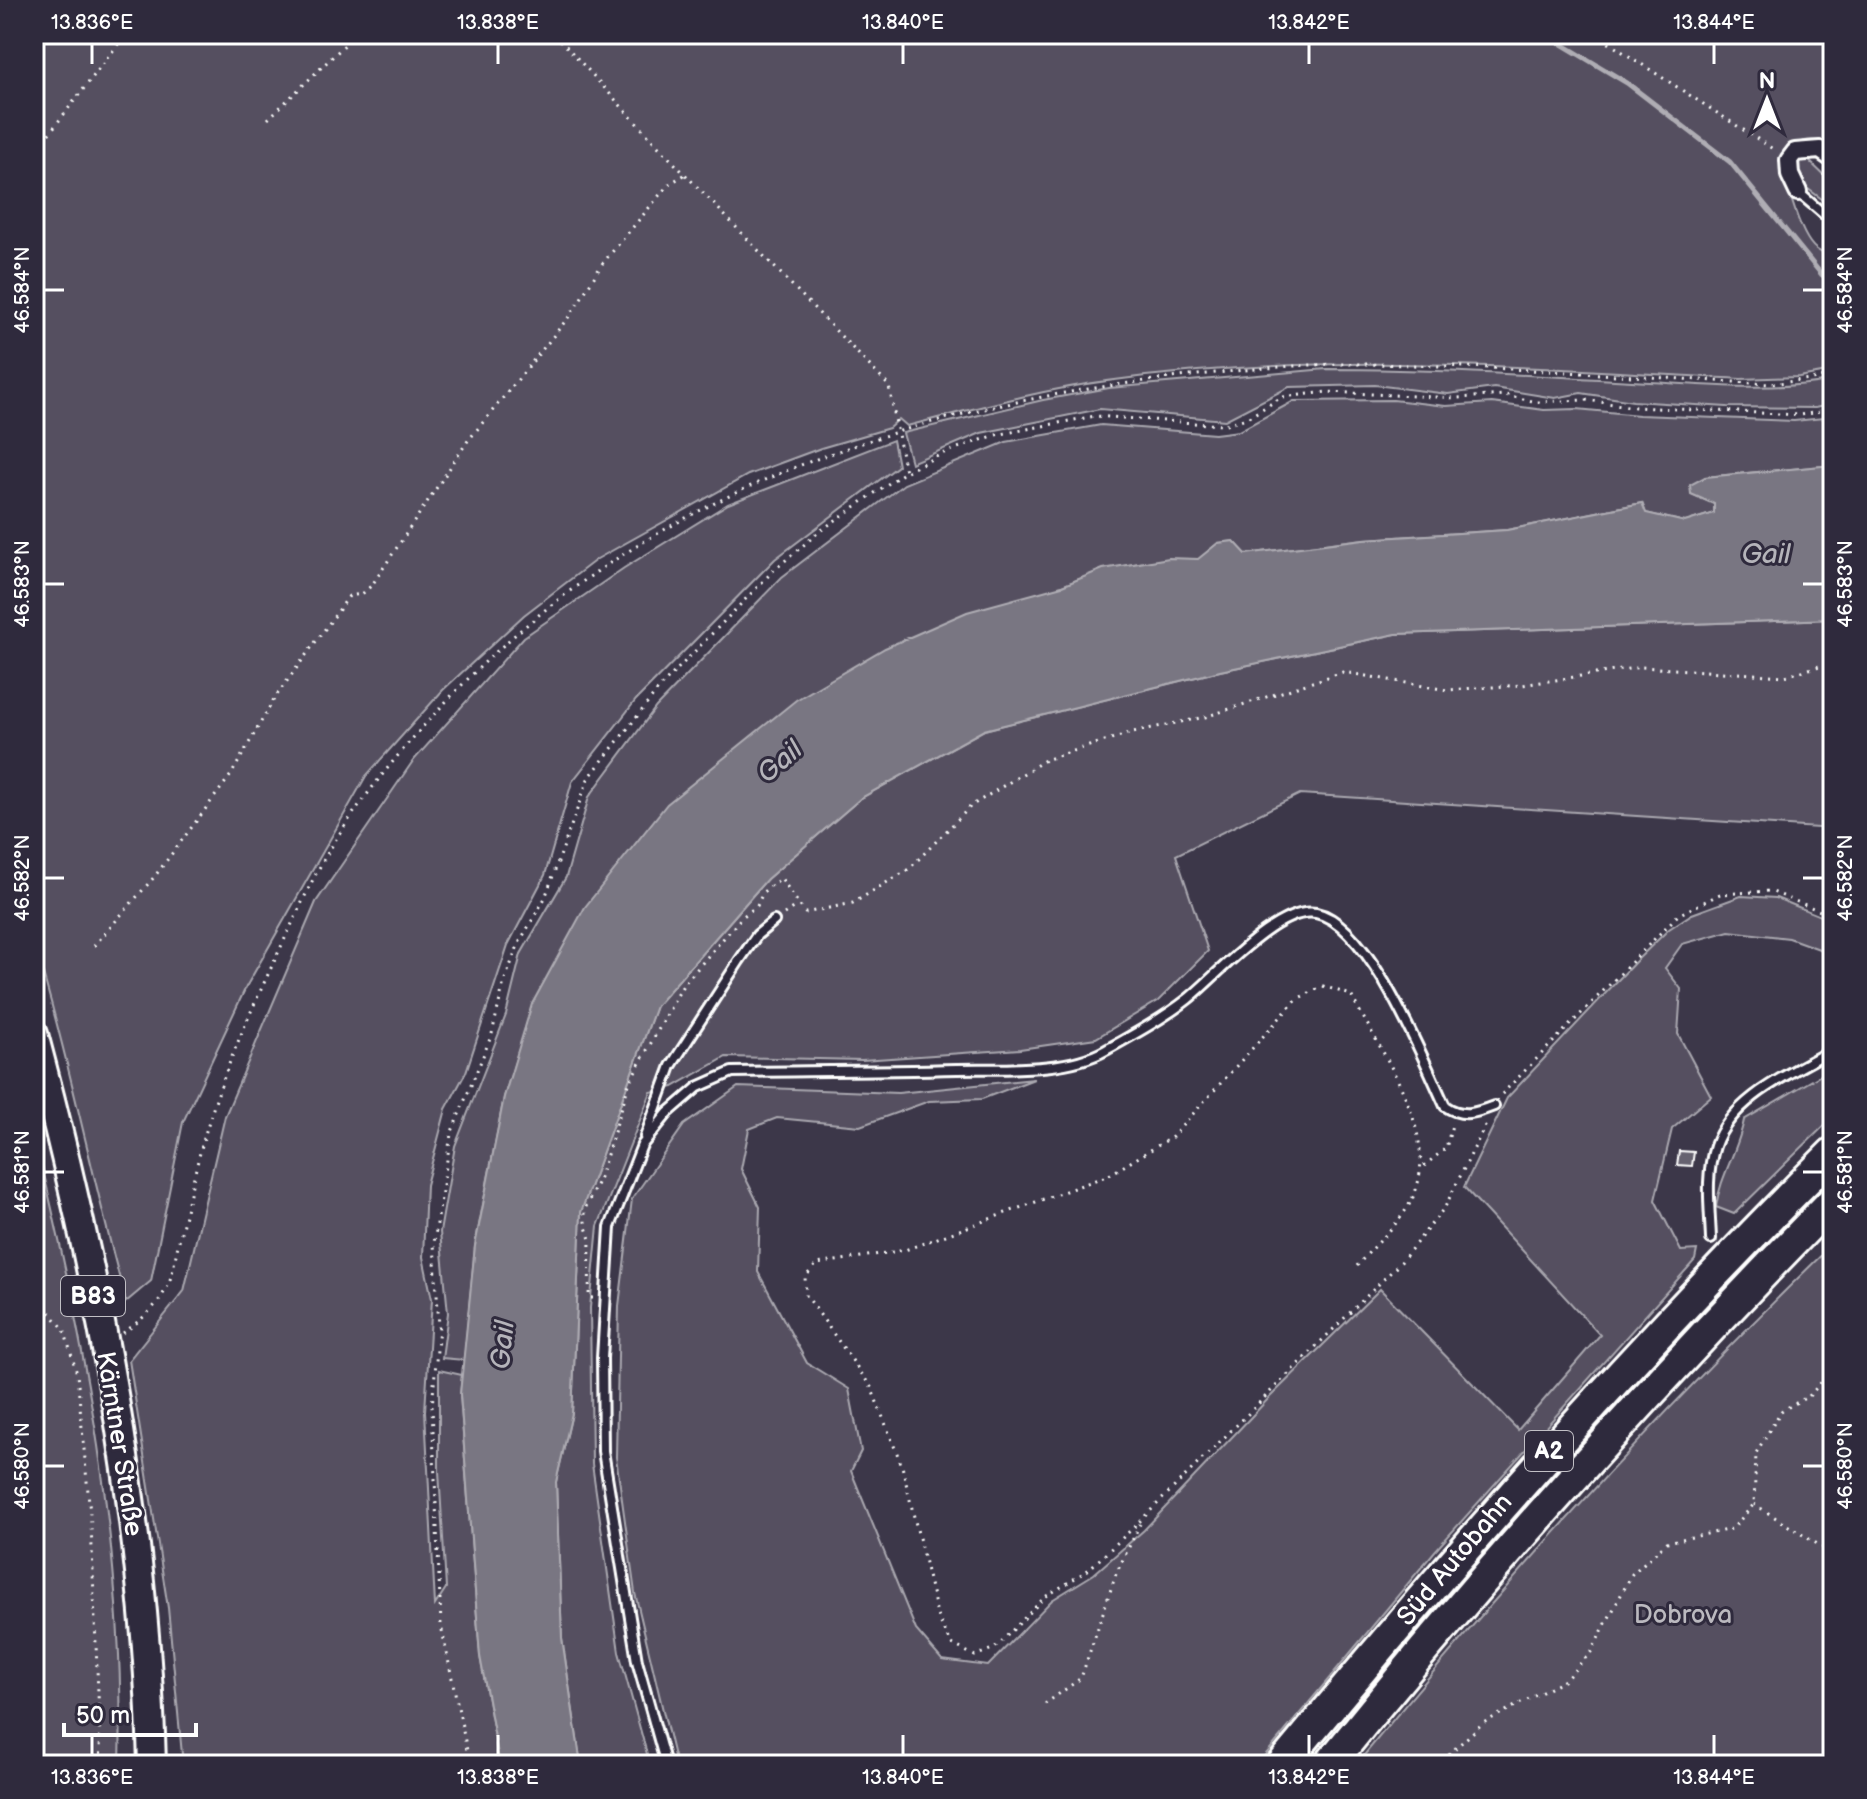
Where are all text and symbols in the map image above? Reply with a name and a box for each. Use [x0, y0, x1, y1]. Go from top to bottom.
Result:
text: 13.836°E [51, 11, 133, 35]
text: 13.838°E [457, 11, 539, 35]
text: 13.840°E [862, 11, 944, 35]
text: 13.842°E [1268, 11, 1350, 35]
text: 13.844°E [1673, 11, 1755, 35]
north arrow [1727, 60, 1807, 140]
text: N [1759, 68, 1775, 95]
text: 46.584°N [11, 246, 35, 334]
text: 46.584°N [1834, 246, 1858, 334]
water label: Gail [1741, 538, 1792, 571]
text: 46.583°N [11, 540, 35, 628]
text: 46.583°N [1834, 540, 1858, 628]
water label: Gail [751, 732, 811, 791]
text: 46.582°N [11, 835, 35, 921]
text: 46.582°N [1834, 835, 1858, 921]
text: 46.581°N [11, 1130, 35, 1214]
text: 46.581°N [1834, 1130, 1858, 1214]
road number: B83 [61, 1276, 125, 1316]
water label: Gail [484, 1317, 522, 1371]
street label: Kärntner Straße [89, 1350, 149, 1538]
text: 46.580°N [11, 1422, 35, 1510]
text: 46.580°N [1834, 1422, 1858, 1510]
road number: A2 [1525, 1431, 1573, 1471]
street label: Süd Autobahn [1391, 1488, 1519, 1632]
park label: Dobrova [1634, 1600, 1732, 1631]
scale bar [64, 1687, 196, 1737]
text: 50 m [76, 1701, 130, 1730]
text: 13.836°E [51, 1766, 133, 1790]
text: 13.838°E [457, 1766, 539, 1790]
text: 13.840°E [862, 1766, 944, 1790]
text: 13.842°E [1268, 1766, 1350, 1790]
text: 13.844°E [1673, 1766, 1755, 1790]

